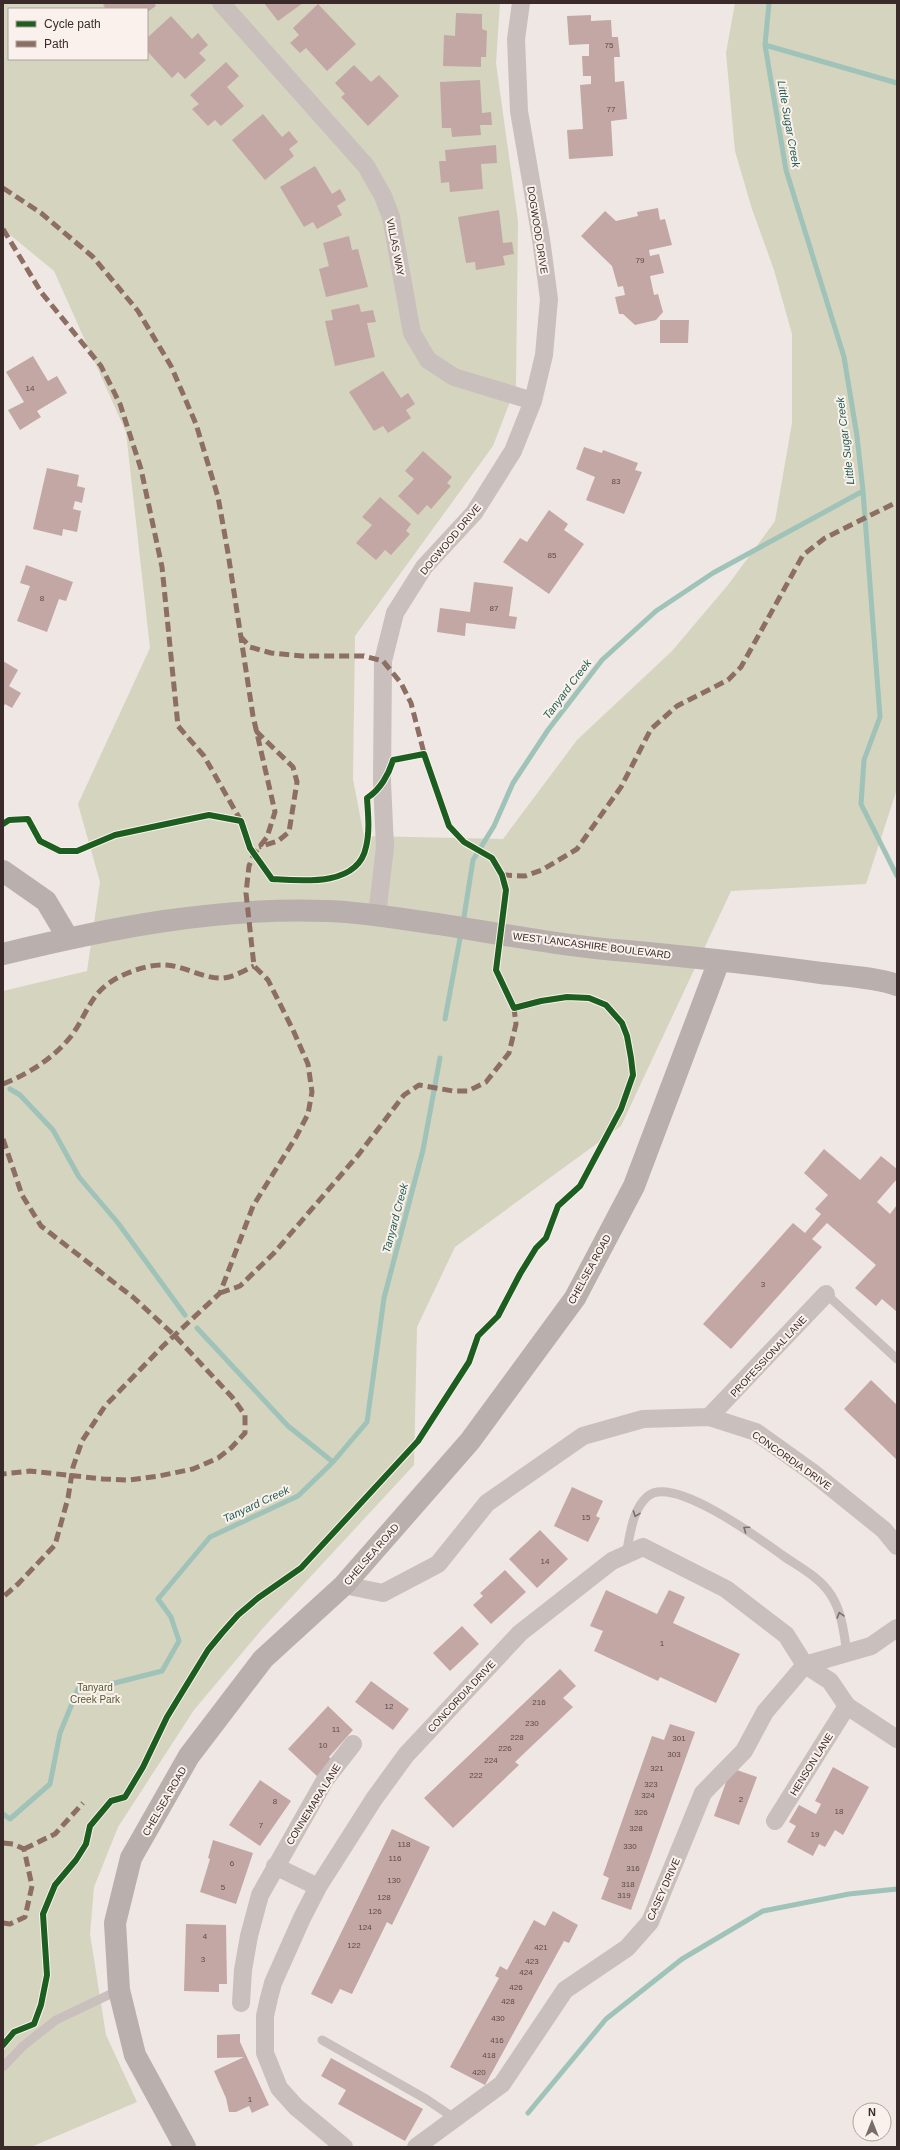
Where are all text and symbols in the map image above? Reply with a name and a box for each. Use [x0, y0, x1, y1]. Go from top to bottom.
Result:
legend [8, 8, 148, 60]
text: Cycle path [44, 17, 101, 31]
text: Path [44, 37, 69, 51]
house number: 75 [605, 41, 614, 50]
water label: Little Sugar Creek [775, 80, 803, 169]
house number: 77 [607, 105, 616, 114]
street label: DOGWOOD DRIVE [525, 186, 550, 275]
street label: VILLAS WAY [385, 217, 407, 277]
house number: 79 [636, 256, 645, 265]
house number: 14 [26, 384, 35, 393]
water label: Little Sugar Creek [834, 396, 856, 485]
house number: 83 [612, 477, 621, 486]
street label: DOGWOOD DRIVE [418, 502, 483, 577]
house number: 85 [548, 551, 557, 560]
house number: 8 [40, 594, 45, 603]
house number: 87 [490, 604, 499, 613]
water label: Tanyard Creek [541, 656, 594, 721]
street label: WEST LANCASHIRE BOULEVARD [512, 930, 672, 961]
water label: Tanyard Creek [380, 1181, 410, 1254]
street label: CHELSEA ROAD [566, 1233, 613, 1306]
house number: 3 [761, 1280, 766, 1289]
street label: PROFESSIONAL LANE [728, 1313, 809, 1399]
street label: CONCORDIA DRIVE [750, 1429, 834, 1492]
water label: Tanyard Creek [221, 1483, 291, 1525]
one-way arrow [633, 1511, 641, 1518]
house number: 15 [582, 1513, 591, 1522]
street label: CHELSEA ROAD [342, 1521, 401, 1587]
one-way arrow [743, 1526, 750, 1534]
house number: 14 [541, 1557, 550, 1566]
one-way arrow [836, 1612, 845, 1619]
house number: 1 [660, 1639, 665, 1648]
street label: CONCORDIA DRIVE [425, 1658, 498, 1734]
park label: Tanyard Creek Park [70, 1682, 121, 1705]
house number: 216 [532, 1698, 546, 1707]
house number: 12 [385, 1702, 394, 1711]
house number: 230 [525, 1719, 539, 1728]
house number: 11 [332, 1725, 341, 1734]
street label: HENSON LANE [788, 1731, 835, 1798]
house number: 228 [510, 1733, 524, 1742]
house number: 301 [672, 1734, 686, 1743]
house number: 10 [319, 1741, 328, 1750]
house number: 226 [498, 1744, 512, 1753]
house number: 303 [667, 1750, 681, 1759]
house number: 224 [484, 1756, 498, 1765]
street label: CONNEMARA LANE [284, 1761, 343, 1847]
house number: 321 [650, 1764, 664, 1773]
street label: CHELSEA ROAD [140, 1765, 189, 1838]
house number: 222 [469, 1771, 483, 1780]
house number: 323 [644, 1780, 658, 1789]
house number: 324 [641, 1791, 655, 1800]
house number: 2 [739, 1795, 744, 1804]
house number: 8 [273, 1797, 278, 1806]
house number: 18 [835, 1807, 844, 1816]
house number: 326 [634, 1808, 648, 1817]
house number: 7 [259, 1821, 264, 1830]
house number: 328 [629, 1824, 643, 1833]
house number: 19 [811, 1830, 820, 1839]
house number: 118 [398, 1840, 411, 1849]
house number: 330 [623, 1842, 637, 1851]
house number: 116 [389, 1854, 402, 1863]
street label: CASEY DRIVE [645, 1856, 682, 1922]
house number: 6 [230, 1859, 235, 1868]
house number: 316 [626, 1864, 640, 1873]
house number: 130 [387, 1876, 401, 1885]
house number: 318 [621, 1880, 635, 1889]
house number: 5 [221, 1883, 226, 1892]
house number: 319 [617, 1891, 631, 1900]
house number: 128 [377, 1893, 391, 1902]
house number: 126 [368, 1907, 382, 1916]
house number: 124 [358, 1923, 372, 1932]
house number: 4 [203, 1932, 208, 1941]
house number: 122 [347, 1941, 361, 1950]
house number: 421 [534, 1943, 548, 1952]
house number: 3 [201, 1955, 206, 1964]
house number: 423 [525, 1957, 539, 1966]
house number: 424 [519, 1968, 533, 1977]
house number: 426 [509, 1983, 523, 1992]
house number: 428 [501, 1997, 515, 2006]
house number: 430 [491, 2014, 505, 2023]
house number: 416 [490, 2036, 504, 2045]
house number: 418 [482, 2051, 496, 2060]
house number: 420 [472, 2068, 486, 2077]
house number: 1 [248, 2095, 253, 2104]
north arrow [852, 2102, 892, 2142]
text: N [868, 2106, 876, 2118]

